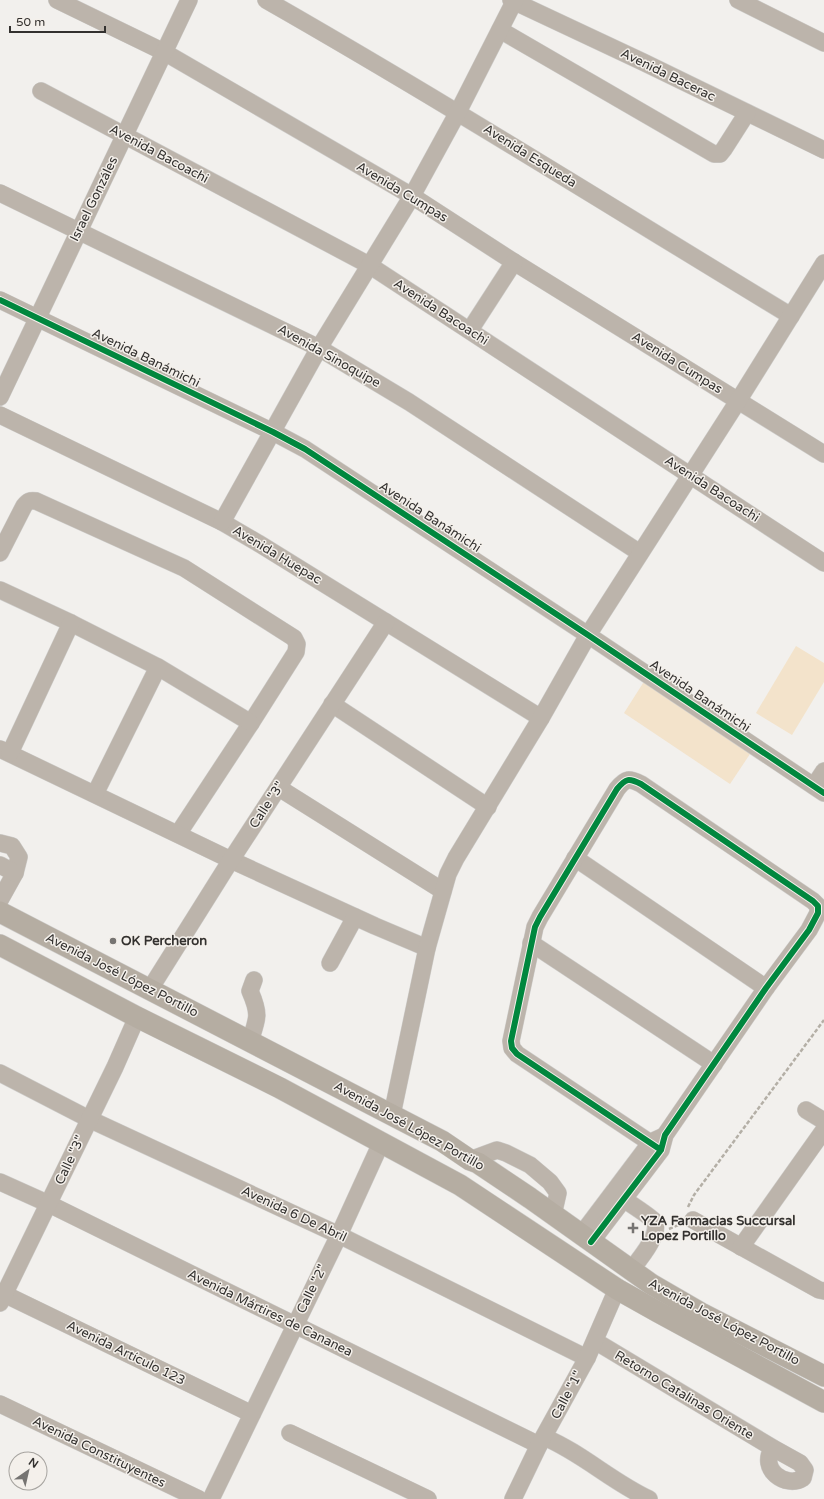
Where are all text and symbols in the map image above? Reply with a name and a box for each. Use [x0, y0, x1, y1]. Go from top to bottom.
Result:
scale bar [10, 8, 105, 34]
text: 50 m [16, 15, 45, 29]
street label: Avenida Bacerac [618, 45, 718, 105]
street label: Avenida Bacoachi [107, 121, 211, 187]
street label: Avenida Esqueda [480, 121, 580, 191]
street label: Israel Gonzáles [67, 154, 121, 244]
street label: Avenida Cumpas [353, 158, 451, 226]
street label: Avenida Bacoachi [391, 275, 491, 349]
street label: Avenida Sinoquipe [275, 321, 383, 391]
street label: Avenida Banámichi [89, 325, 203, 391]
street label: Avenida Cumpas [629, 329, 725, 397]
street label: Avenida Bacoachi [662, 452, 762, 526]
street label: Avenida Banámichi [376, 478, 484, 556]
street label: Avenida Huepac [230, 522, 324, 588]
street label: Avenida Banámichi [647, 656, 753, 736]
street label: Calle "3" [246, 779, 288, 831]
street label: Avenida José López Portillo [43, 929, 201, 1021]
place label: OK Percheron [121, 933, 207, 949]
marker: OK Percheron [108, 936, 118, 946]
street label: Avenida José López Portillo [331, 1078, 487, 1174]
street label: Calle "3" [52, 1133, 88, 1187]
street label: Avenida 6 De Abril [239, 1183, 349, 1245]
place label: YZA Farmacias Succursal Lopez Portillo [641, 1213, 796, 1244]
marker: YZA Farmacias Succursal Lopez Portillo [628, 1223, 638, 1233]
street label: Calle "2" [293, 1262, 331, 1316]
street label: Avenida Mártires de Cananea [185, 1266, 355, 1360]
street label: Avenida José López Portillo [646, 1275, 803, 1369]
street label: Avenida Artículo 123 [64, 1317, 188, 1389]
street label: Retorno Catalinas Oriente [612, 1347, 756, 1443]
street label: Calle "1" [548, 1368, 586, 1422]
street label: Avenida Constituyentes [30, 1413, 168, 1491]
north arrow [8, 1451, 48, 1491]
text: N [26, 1455, 41, 1471]

